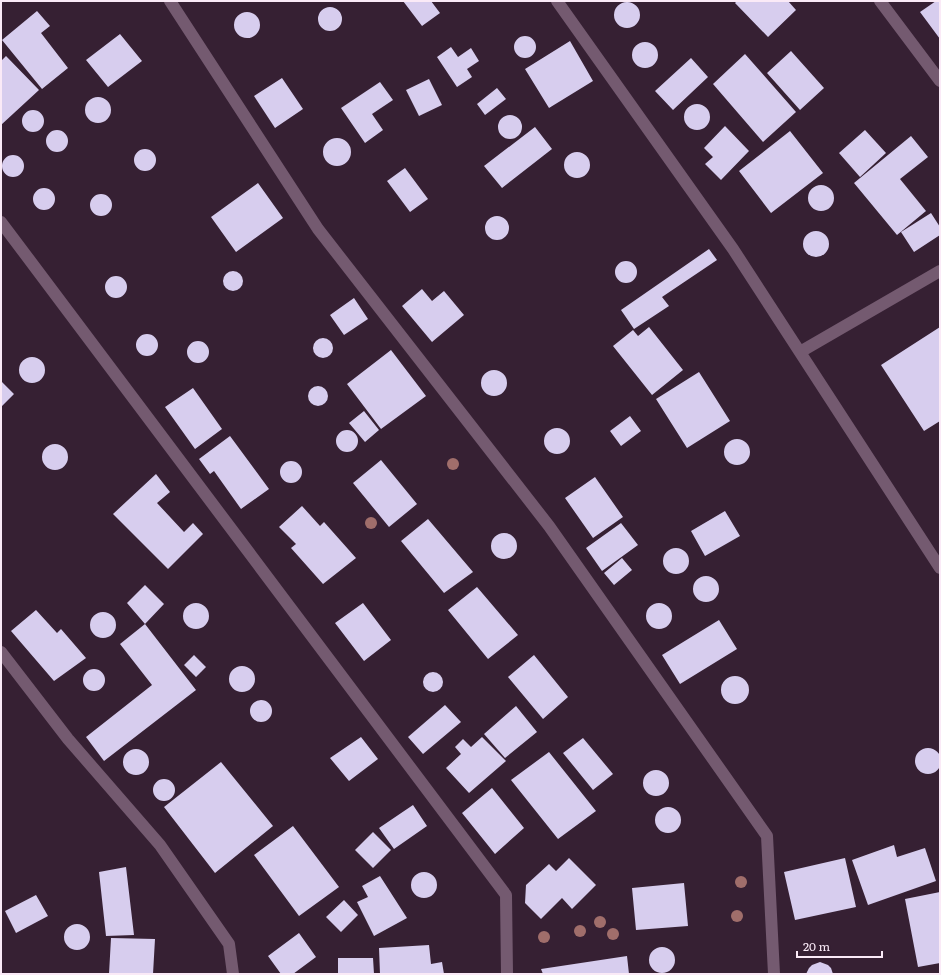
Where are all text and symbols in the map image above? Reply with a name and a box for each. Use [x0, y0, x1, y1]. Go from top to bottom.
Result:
scale bar [797, 933, 882, 959]
text: 20 m [803, 937, 830, 955]

